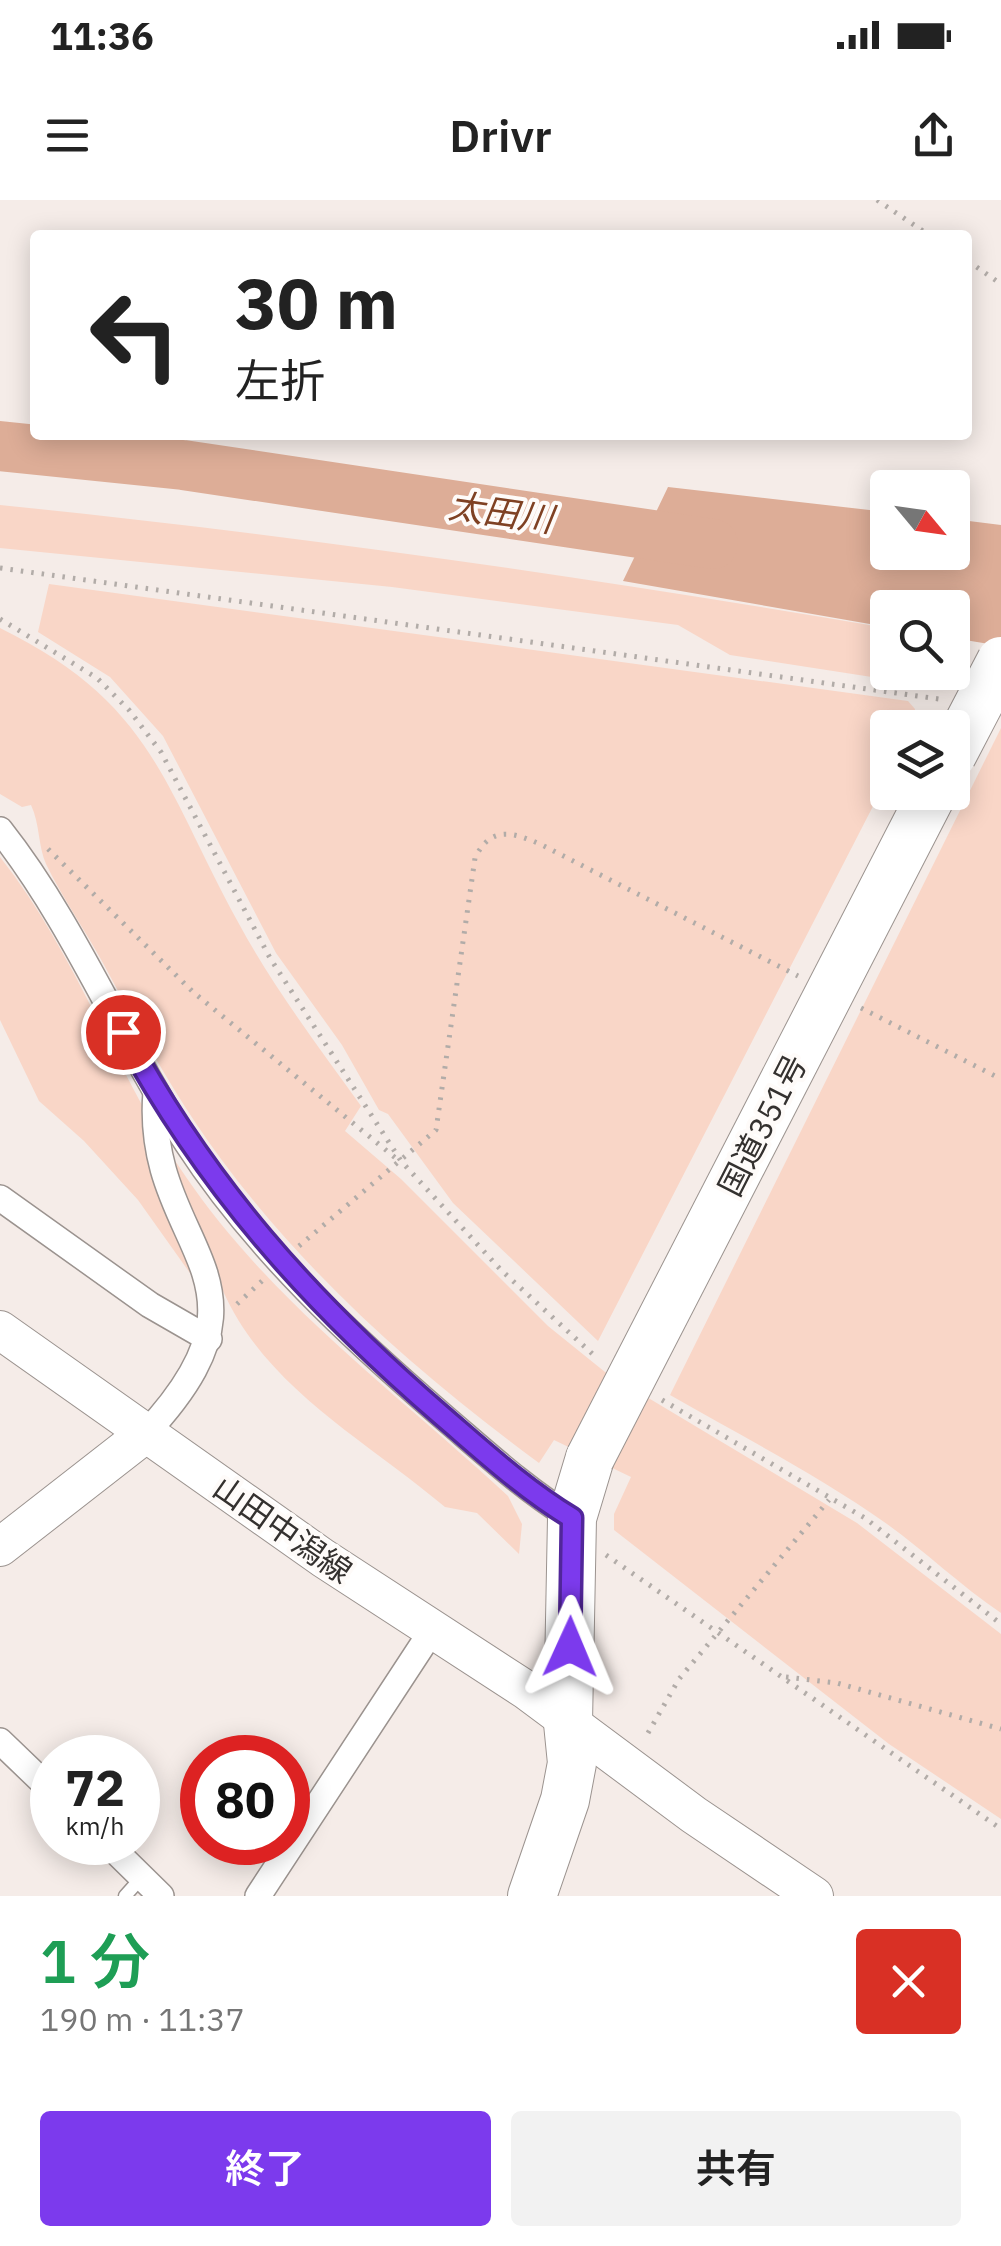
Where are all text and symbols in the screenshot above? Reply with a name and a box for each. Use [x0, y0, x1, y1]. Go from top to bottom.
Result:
text: 11:36 [50, 11, 154, 60]
text: Drivr [449, 106, 552, 164]
icon: menu [40, 108, 95, 163]
icon: share [906, 108, 961, 163]
text: 30 m [235, 257, 398, 348]
icon: left [70, 270, 200, 400]
text: 左折 [235, 351, 325, 409]
north arrow [870, 470, 970, 570]
map controls [870, 470, 970, 810]
water label: 太田川 [446, 482, 560, 543]
button: search [870, 590, 970, 690]
button: layers [870, 710, 970, 810]
pin [81, 990, 166, 1075]
icon: arrive [96, 1005, 151, 1060]
street label: 国道351号 [708, 1047, 816, 1203]
street label: 山田中潟線 [205, 1466, 361, 1592]
position arrow [518, 1595, 622, 1699]
speed limit sign: 80 [180, 1735, 310, 1865]
text: 72 [65, 1755, 125, 1820]
text: km/h [66, 1809, 124, 1842]
text: 1 分 [40, 1921, 150, 2000]
button: close [856, 1929, 961, 2034]
text: 190 m · 11:37 [40, 1998, 245, 2040]
button: 終了 [40, 2111, 491, 2226]
button: 共有 [511, 2111, 961, 2226]

